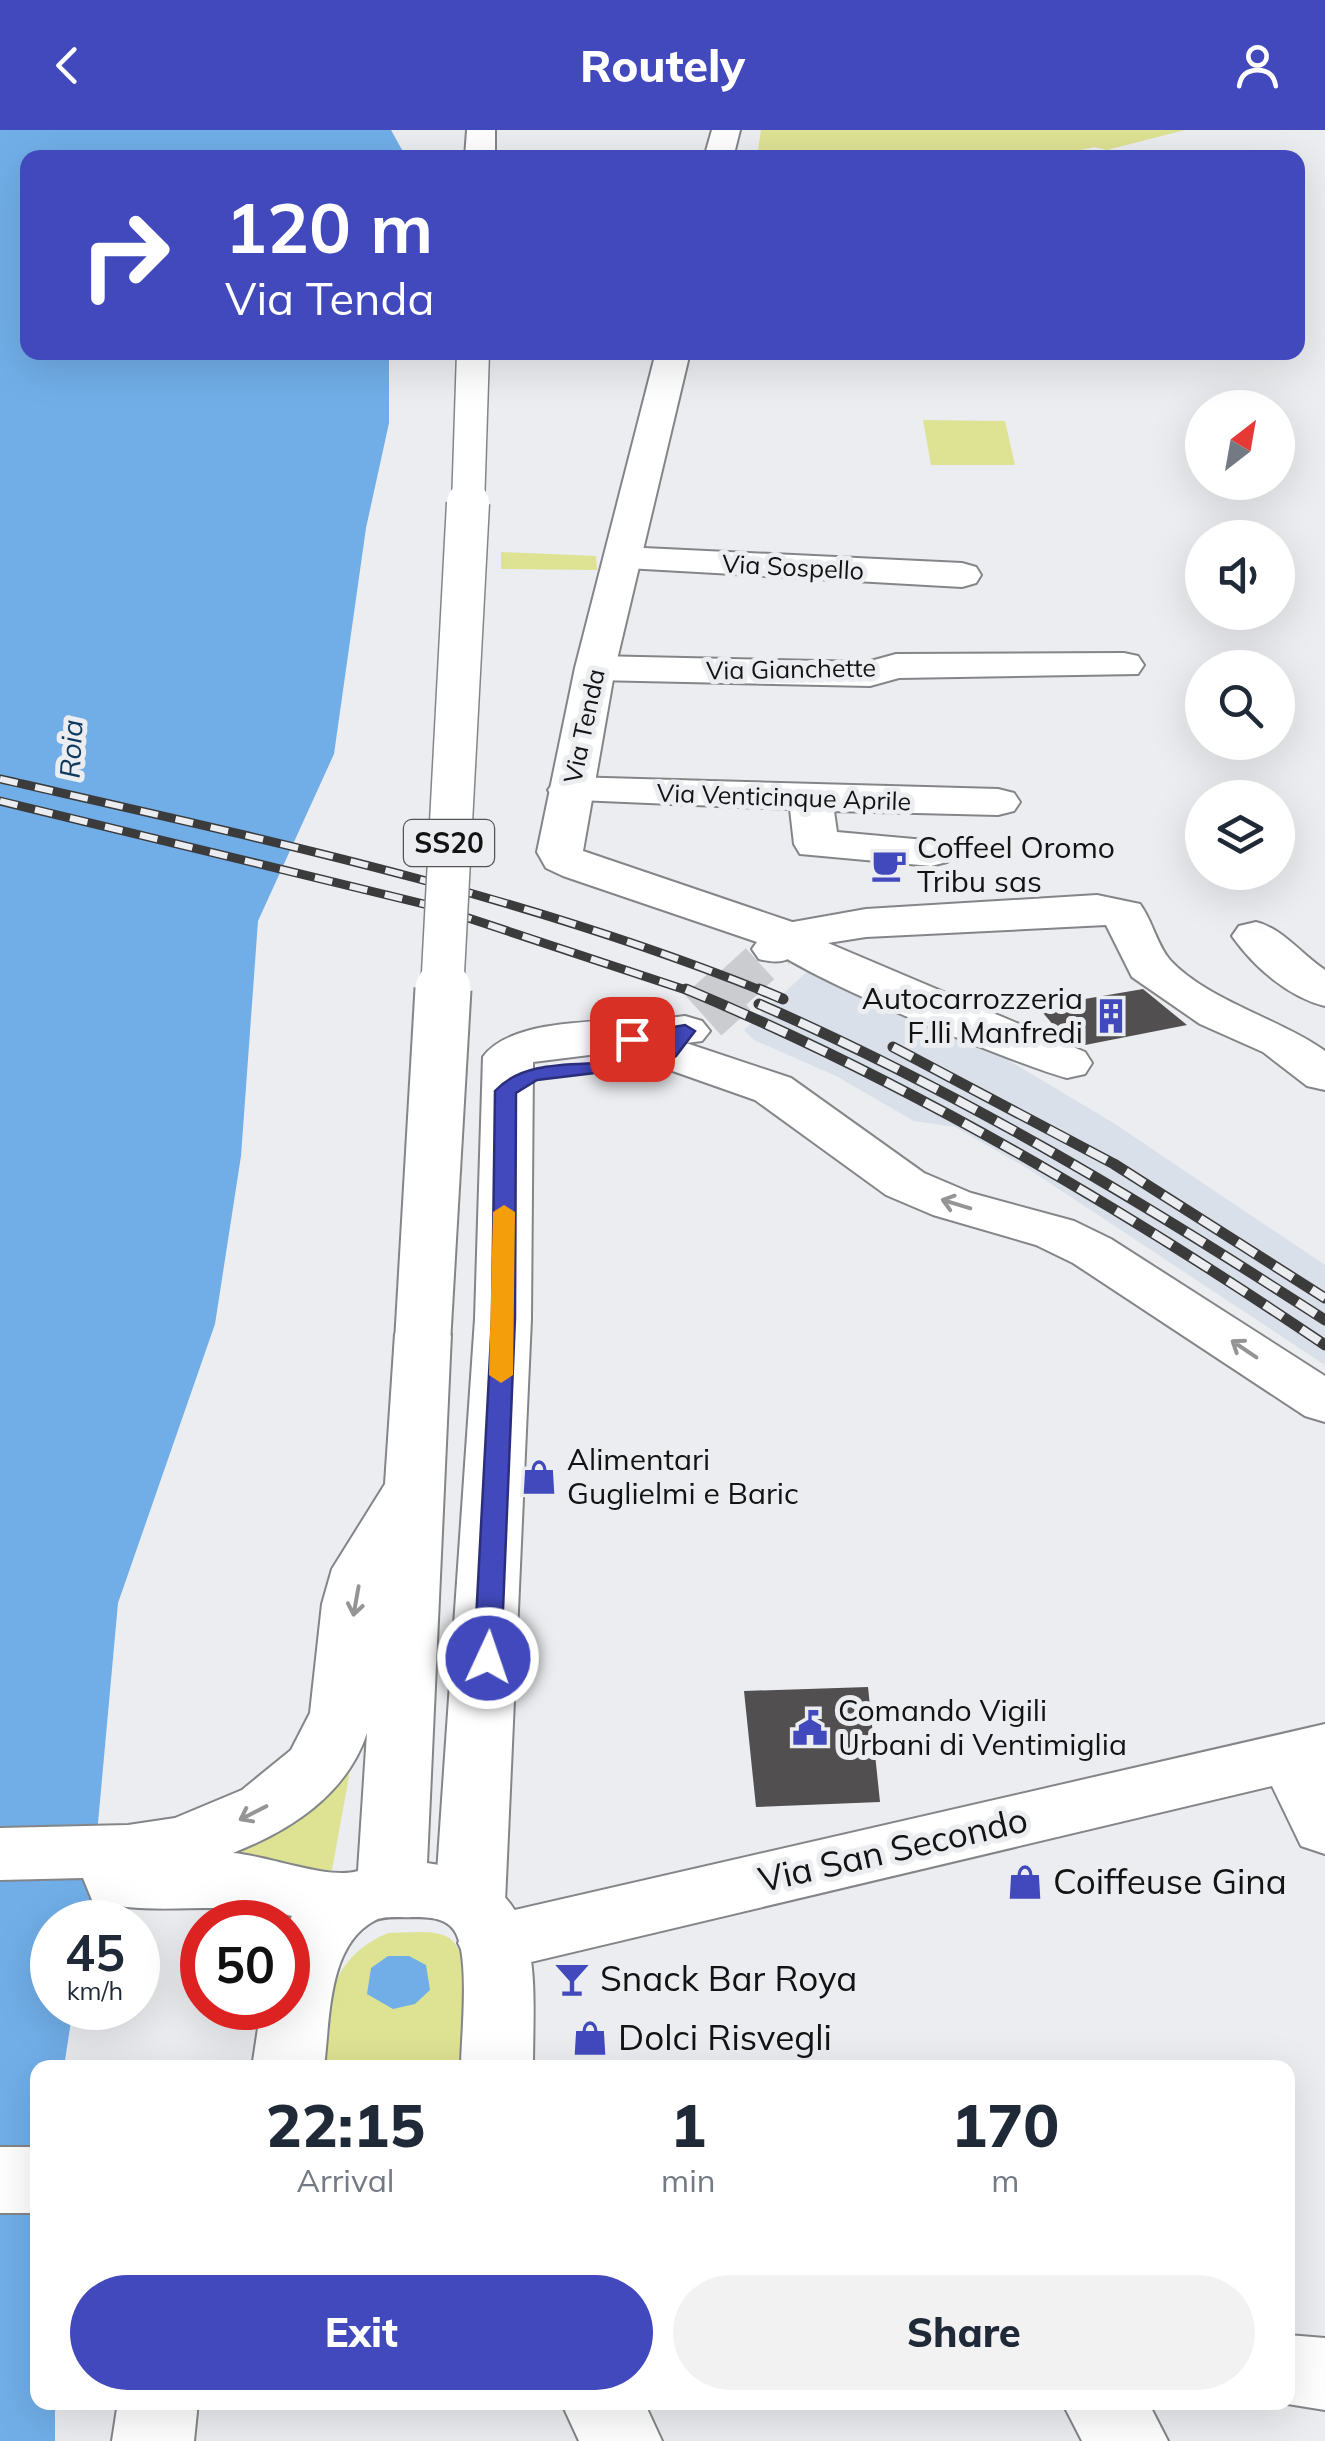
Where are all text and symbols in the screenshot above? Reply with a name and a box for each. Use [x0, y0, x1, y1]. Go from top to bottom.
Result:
text: Routely [580, 37, 745, 93]
icon: back [40, 38, 95, 93]
icon: person [1230, 38, 1285, 93]
text: 120 m [225, 183, 433, 271]
icon: right [60, 190, 190, 320]
text: Via Tenda [225, 270, 434, 326]
north arrow [1185, 390, 1295, 500]
map controls [1185, 390, 1295, 890]
button: sound [1185, 520, 1295, 630]
street label: Via Sospello [721, 547, 865, 586]
button: search [1185, 650, 1295, 760]
street label: Via Gianchette [706, 652, 876, 685]
street label: Via Tenda [556, 666, 611, 786]
water label: Roia [51, 719, 90, 779]
street label: Via Venticinque Aprile [656, 777, 912, 816]
button: layers [1185, 780, 1295, 890]
road number: SS20 [404, 820, 494, 866]
place label: Coffeel Oromo Tribu sas [917, 828, 1115, 900]
cafe icon: Coffeel Oromo Tribu sas [870, 846, 908, 884]
place label: Autocarrozzeria F.lli Manfredi [862, 979, 1083, 1051]
pin [590, 997, 675, 1082]
building icon: Autocarrozzeria F.lli Manfredi [1092, 997, 1130, 1035]
icon: arrive [605, 1012, 660, 1067]
one-way arrow [941, 1194, 973, 1212]
one-way arrow [1230, 1339, 1258, 1360]
place label: Alimentari Guglielmi e Baric [567, 1440, 799, 1512]
shop icon: Alimentari Guglielmi e Baric [520, 1458, 558, 1496]
one-way arrow [346, 1584, 365, 1616]
position arrow [436, 1606, 540, 1710]
place label: Comando Vigili Urbani di Ventimiglia [838, 1691, 1127, 1763]
public building icon: Comando Vigili Urbani di Ventimiglia [791, 1709, 829, 1747]
street label: Via San Secondo [754, 1797, 1032, 1901]
one-way arrow [238, 1805, 268, 1824]
place label: Coiffeuse Gina [1053, 1859, 1287, 1903]
shop icon: Coiffeuse Gina [1006, 1863, 1044, 1901]
speed limit sign: 50 [180, 1900, 310, 2030]
text: 45 [65, 1921, 125, 1984]
place label: Snack Bar Roya [600, 1956, 857, 2000]
bar icon: Snack Bar Roya [553, 1960, 591, 1998]
text: km/h [67, 1975, 123, 2006]
place label: Dolci Risvegli [618, 2015, 832, 2059]
shop icon: Dolci Risvegli [571, 2019, 609, 2057]
text: 22:15 [266, 2087, 425, 2162]
text: 1 [670, 2087, 706, 2162]
text: 170 [951, 2087, 1059, 2162]
text: Arrival [297, 2160, 394, 2200]
text: min [661, 2160, 716, 2200]
text: m [991, 2160, 1019, 2200]
button: Exit [70, 2275, 653, 2390]
button: Share [673, 2275, 1255, 2390]

